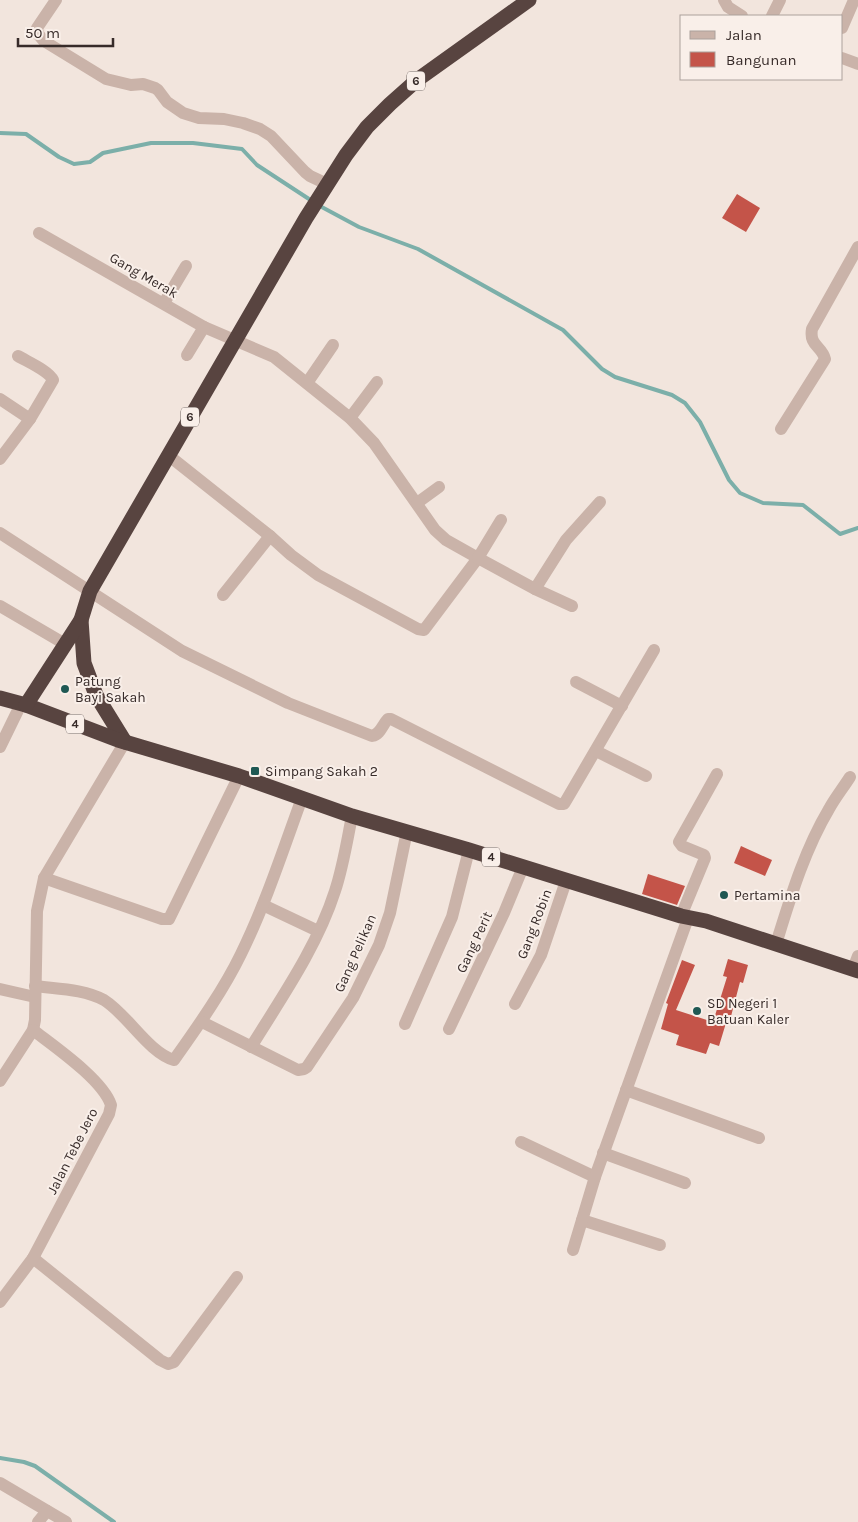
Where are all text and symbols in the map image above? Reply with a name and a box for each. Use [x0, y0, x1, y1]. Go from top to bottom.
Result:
scale bar [18, 15, 112, 47]
legend [680, 15, 843, 80]
text: 50 m [25, 24, 60, 42]
text: Jalan [726, 26, 762, 44]
text: Bangunan [726, 51, 797, 69]
road number: 6 [407, 72, 425, 90]
street label: Gang Merak [107, 249, 181, 302]
road number: 6 [181, 408, 199, 427]
place label: Patung Bayi Sakah [75, 673, 146, 706]
marker: Patung Bayi Sakah [59, 683, 71, 695]
road number: 4 [66, 714, 84, 734]
place label: Simpang Sakah 2 [265, 763, 378, 780]
marker: Simpang Sakah 2 [249, 765, 261, 777]
road number: 4 [482, 848, 500, 866]
street label: Gang Robin [513, 887, 556, 962]
place label: Pertamina [734, 887, 800, 904]
marker: Pertamina [718, 889, 730, 901]
street label: Gang Perit [453, 909, 496, 976]
street label: Gang Pelikan [331, 912, 380, 995]
place label: SD Negeri 1 Batuan Kaler [707, 995, 790, 1028]
marker: SD Negeri 1 Batuan Kaler [691, 1005, 703, 1017]
street label: Jalan Tebe Jero [43, 1105, 101, 1197]

